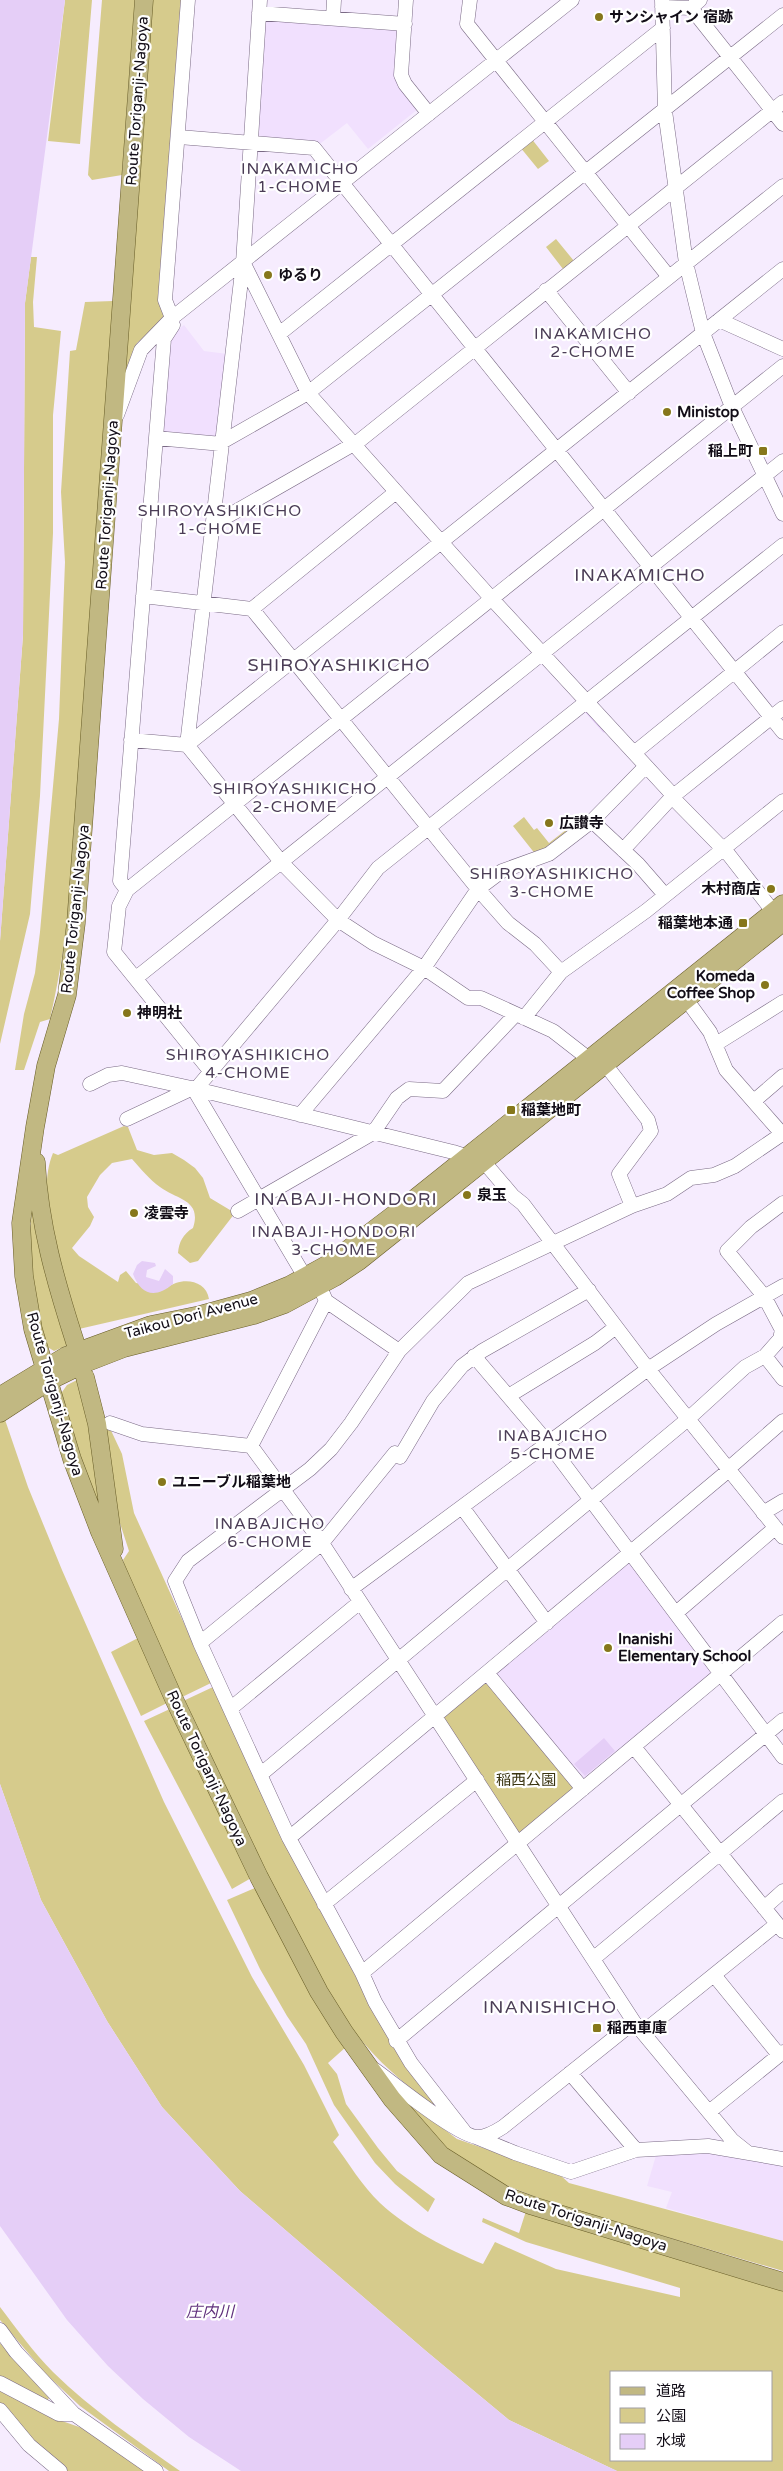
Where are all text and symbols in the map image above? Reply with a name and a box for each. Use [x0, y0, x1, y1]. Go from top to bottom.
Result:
place label: サンシャイン 宿跡 [609, 8, 733, 26]
marker: サンシャイン 宿跡 [593, 11, 605, 23]
street label: Route Toriganji-Nagoya [122, 16, 152, 186]
district label: INAKAMICHO 1-CHOME [241, 159, 359, 197]
place label: ゆるり [278, 266, 323, 284]
marker: ゆるり [262, 269, 274, 281]
district label: INAKAMICHO 2-CHOME [534, 324, 652, 362]
place label: Ministop [677, 403, 740, 422]
marker: Ministop [661, 406, 673, 418]
street label: Route Toriganji-Nagoya [92, 420, 122, 590]
place label: 稲上町 [708, 442, 753, 460]
marker: 稲上町 [757, 445, 769, 457]
district label: SHIROYASHIKICHO 1-CHOME [138, 501, 302, 539]
district label: INAKAMICHO [574, 564, 706, 586]
district label: SHIROYASHIKICHO [247, 654, 431, 676]
district label: SHIROYASHIKICHO 2-CHOME [213, 779, 377, 817]
place label: 広讃寺 [559, 814, 604, 832]
marker: 広讃寺 [543, 817, 555, 829]
street label: Route Toriganji-Nagoya [57, 824, 93, 994]
district label: SHIROYASHIKICHO 3-CHOME [470, 864, 634, 902]
place label: 木村商店 [701, 880, 761, 898]
marker: 木村商店 [765, 883, 777, 895]
place label: 稲葉地本通 [658, 914, 733, 932]
marker: 稲葉地本通 [737, 917, 749, 929]
place label: Komeda Coffee Shop [667, 967, 756, 1003]
marker: Komeda Coffee Shop [759, 979, 771, 991]
place label: 神明社 [136, 1004, 182, 1022]
marker: 神明社 [121, 1007, 133, 1019]
district label: SHIROYASHIKICHO 4-CHOME [166, 1045, 330, 1083]
place label: 稲葉地町 [521, 1101, 581, 1119]
marker: 稲葉地町 [505, 1104, 517, 1116]
place label: 泉玉 [477, 1186, 507, 1204]
district label: INABAJI-HONDORI [254, 1188, 438, 1210]
marker: 泉玉 [461, 1189, 473, 1201]
place label: 凌雲寺 [144, 1204, 189, 1222]
marker: 凌雲寺 [128, 1207, 140, 1219]
district label: INABAJI-HONDORI 3-CHOME [252, 1222, 416, 1260]
street label: Taikou Dori Avenue [122, 1290, 260, 1342]
street label: Route Toriganji-Nagoya [23, 1310, 87, 1478]
district label: INABAJICHO 5-CHOME [498, 1426, 608, 1464]
place label: ユニーブル稲葉地 [172, 1473, 291, 1491]
marker: ユニーブル稲葉地 [156, 1476, 168, 1488]
district label: INABAJICHO 6-CHOME [215, 1514, 325, 1552]
place label: Inanishi Elementary School [618, 1630, 751, 1666]
marker: Inanishi Elementary School [602, 1642, 614, 1654]
street label: Route Toriganji-Nagoya [163, 1687, 251, 1849]
park label: 稲西公園 [496, 1771, 556, 1789]
district label: INANISHICHO [483, 1996, 617, 2018]
place label: 稲西車庫 [607, 2019, 667, 2037]
marker: 稲西車庫 [591, 2022, 603, 2034]
street label: Route Toriganji-Nagoya [502, 2185, 670, 2255]
water label: 庄内川 [186, 2302, 236, 2322]
legend [610, 2371, 773, 2461]
text: 道路 [656, 2382, 686, 2400]
text: 公園 [656, 2407, 686, 2425]
text: 水域 [656, 2432, 686, 2450]

